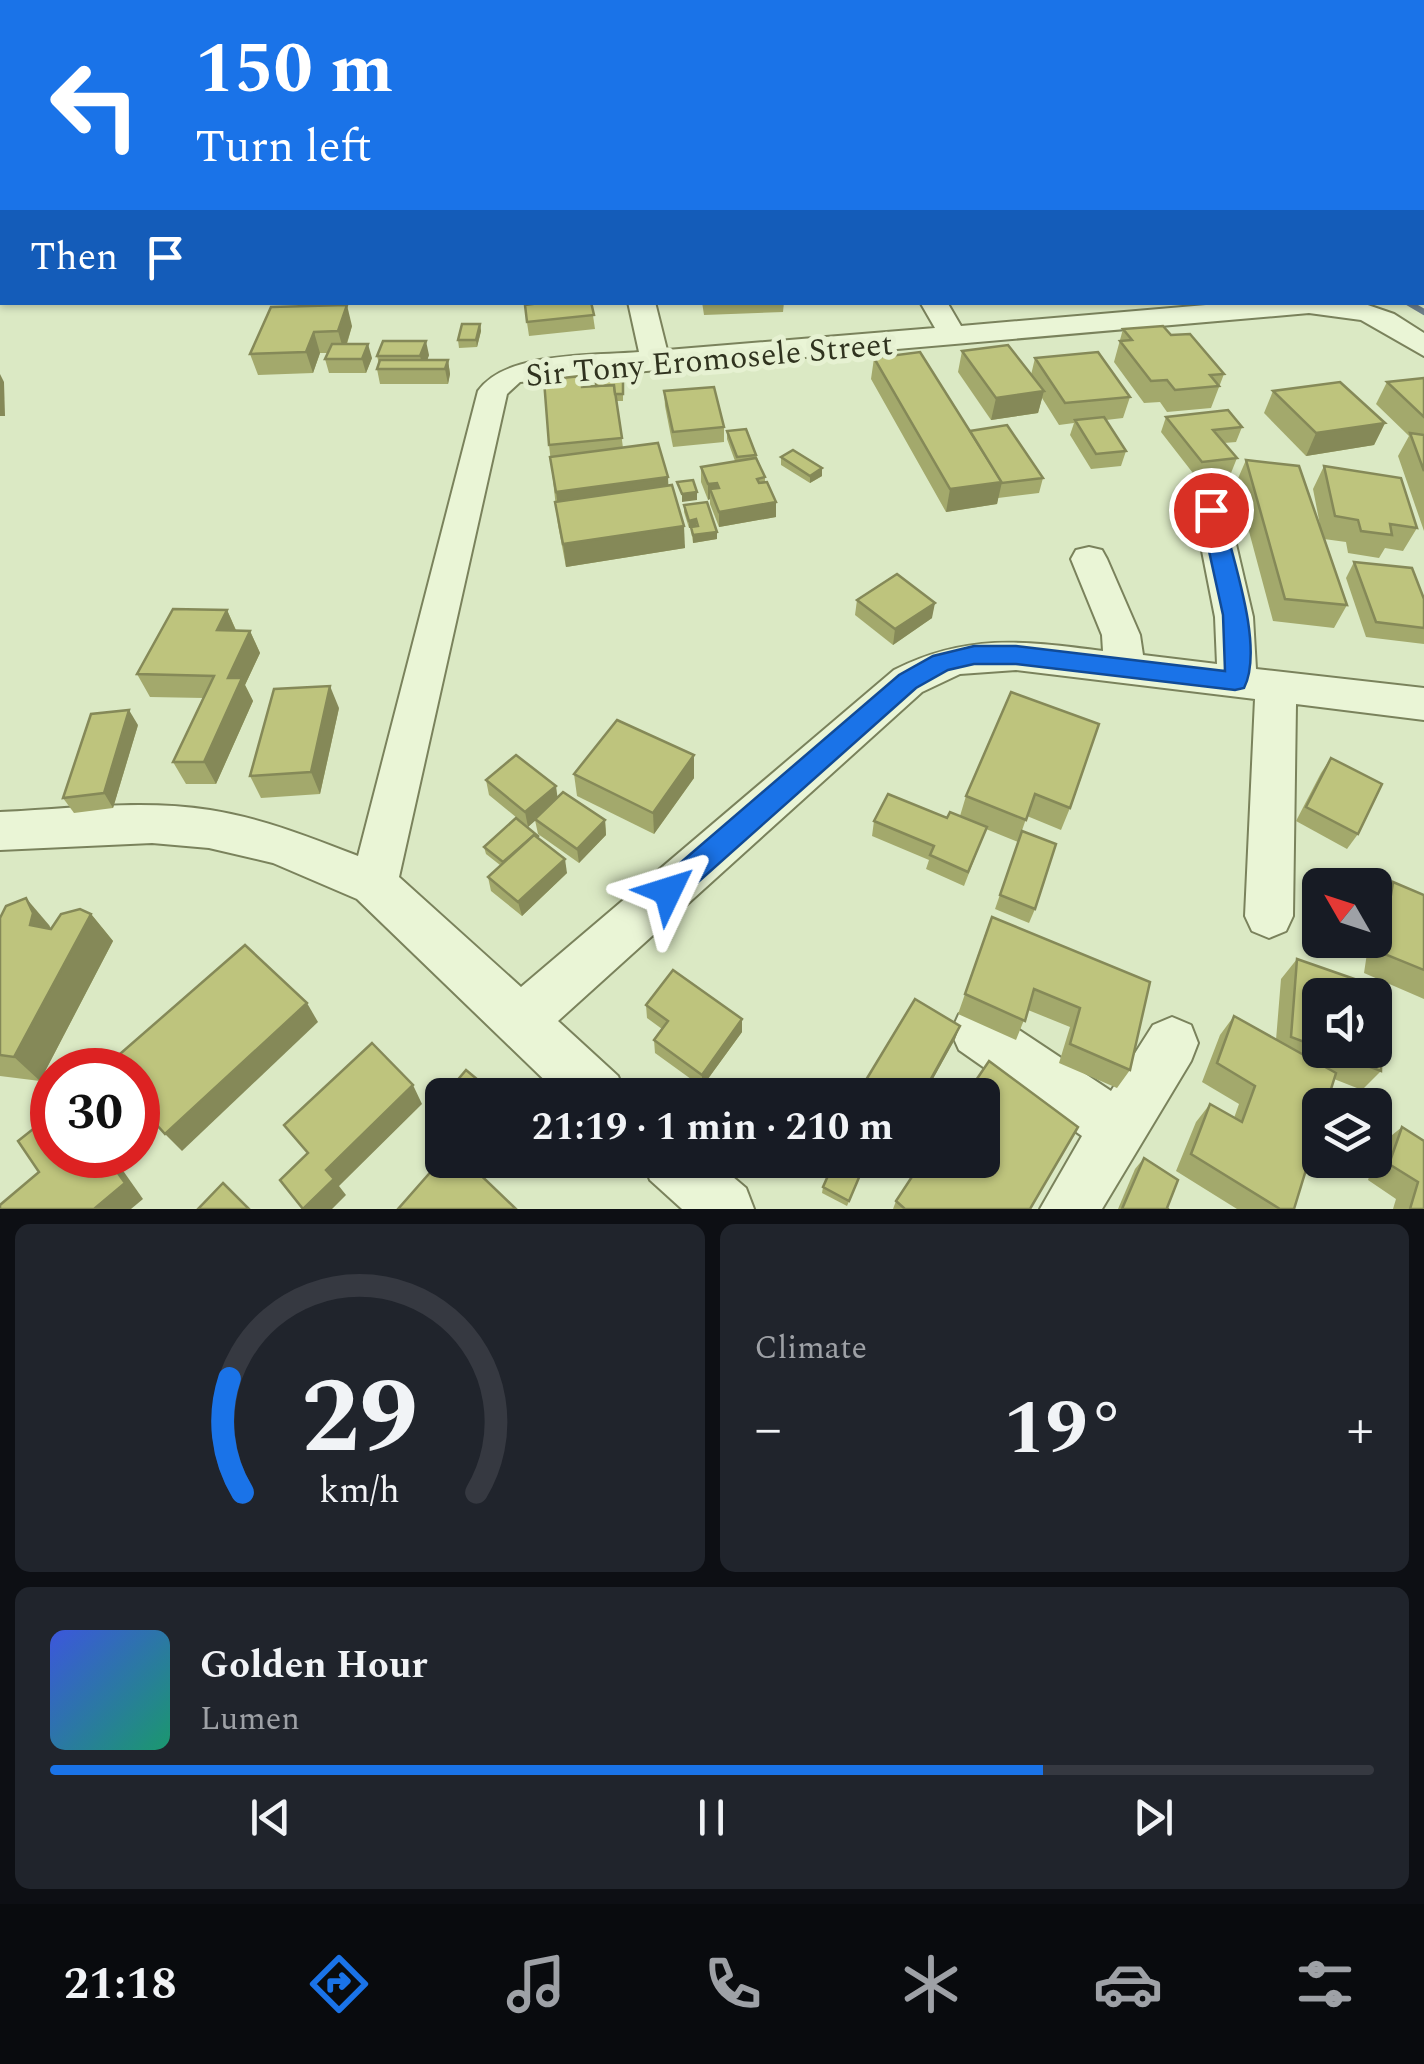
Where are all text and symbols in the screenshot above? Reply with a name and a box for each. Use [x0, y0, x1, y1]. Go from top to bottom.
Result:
text: 150 m [195, 17, 393, 123]
icon: left [30, 40, 160, 170]
text: Turn left [195, 113, 372, 182]
text: Then [30, 229, 118, 287]
icon: arrive [138, 230, 193, 285]
street label: Sir Tony Eromosele Street [523, 320, 895, 401]
pin [1169, 468, 1254, 553]
icon: arrive [1184, 483, 1239, 538]
position arrow [616, 839, 720, 943]
north arrow [1302, 868, 1392, 958]
map controls [1302, 868, 1392, 1178]
button: sound [1302, 978, 1392, 1068]
speed limit sign: 30 [30, 1048, 160, 1178]
button: layers [1302, 1088, 1392, 1178]
text: 21:19 · 1 min · 210 m [532, 1099, 893, 1157]
text: Climate [755, 1324, 867, 1373]
text: 29 [301, 1340, 418, 1498]
text: 19° [1003, 1373, 1125, 1487]
text: − [755, 1388, 782, 1471]
text: + [1346, 1388, 1374, 1471]
text: km/h [320, 1464, 400, 1519]
text: Golden Hour [200, 1637, 427, 1695]
text: Lumen [200, 1695, 300, 1744]
icon: previous [243, 1790, 298, 1845]
icon: pause [684, 1790, 739, 1845]
icon: next [1126, 1790, 1181, 1845]
icon: directions [304, 1949, 374, 2019]
icon: music [501, 1949, 571, 2019]
icon: phone [698, 1949, 768, 2019]
icon: climate [896, 1949, 966, 2019]
icon: car [1093, 1949, 1163, 2019]
icon: filters [1290, 1949, 1360, 2019]
text: 21:18 [64, 1950, 177, 2019]

